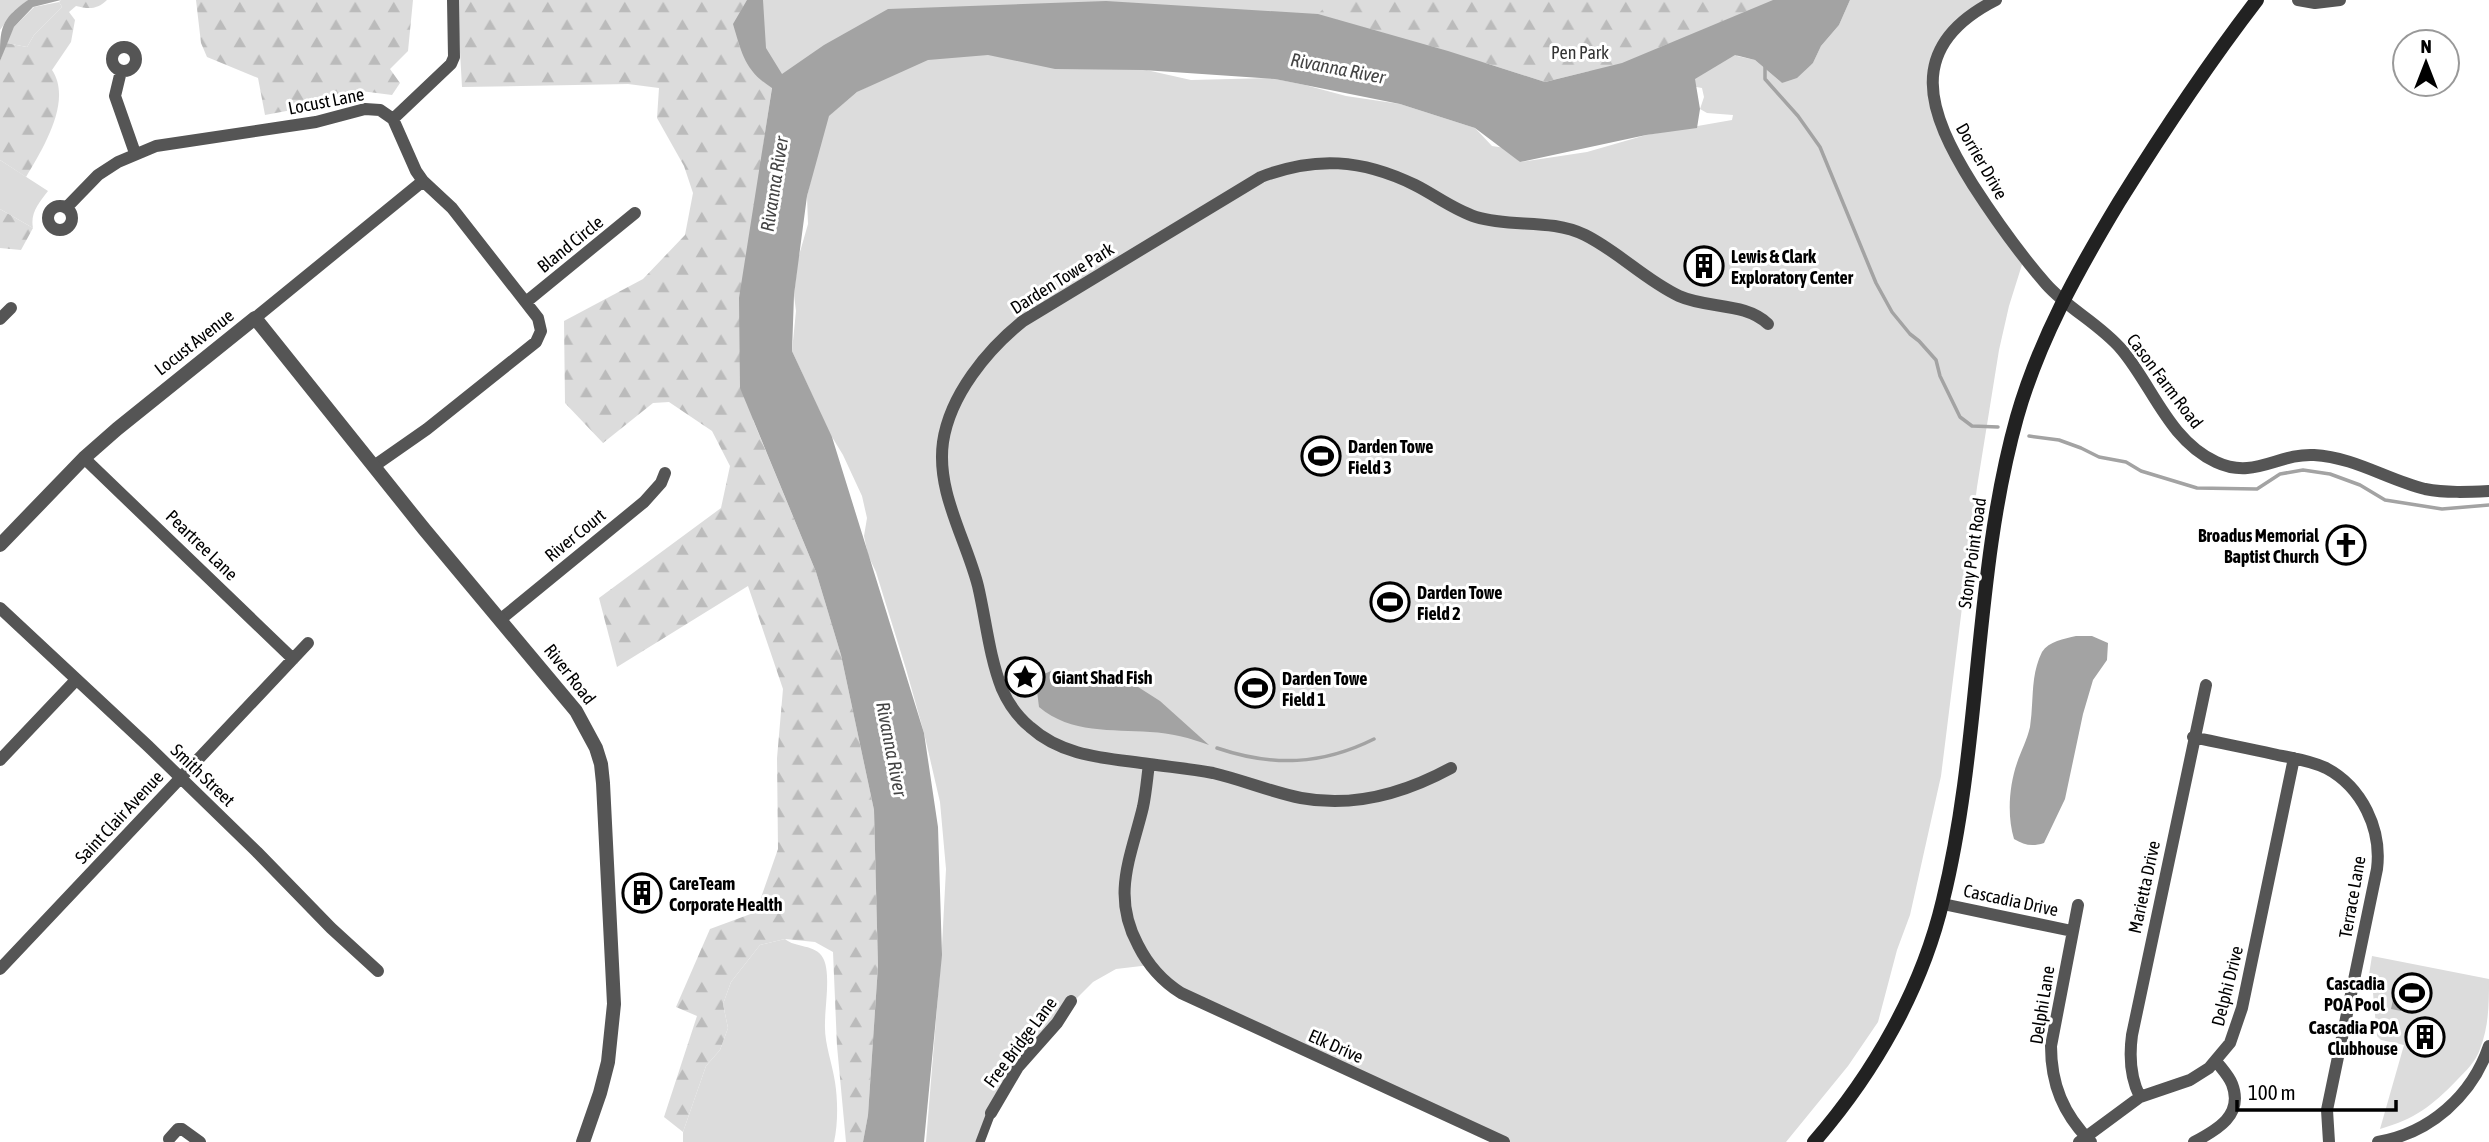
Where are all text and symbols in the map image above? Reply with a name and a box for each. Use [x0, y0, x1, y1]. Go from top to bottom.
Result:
north arrow [2391, 28, 2461, 98]
text: N [2420, 35, 2432, 57]
park label: Pen Park [1551, 42, 1609, 63]
water label: Rivanna River [1289, 48, 1389, 88]
street label: Locust Lane [286, 83, 366, 119]
street label: Dorrier Drive [1952, 119, 2012, 203]
water label: Rivanna River [756, 134, 793, 233]
street label: Bland Circle [533, 211, 607, 277]
street label: Darden Towe Park [1006, 238, 1118, 318]
building icon: Lewis & Clark Exploratory Center [1683, 245, 1725, 287]
place label: Lewis & Clark Exploratory Center [1731, 246, 1854, 288]
street label: Locust Avenue [150, 305, 238, 379]
street label: Cason Farm Road [2123, 330, 2207, 432]
sports icon: Darden Towe Field 3 [1300, 435, 1342, 477]
place label: Darden Towe Field 3 [1348, 436, 1434, 478]
street label: Stony Point Road [1954, 496, 1990, 610]
street label: River Court [540, 504, 610, 566]
street label: Peartree Lane [162, 506, 242, 584]
church icon: Broadus Memorial Baptist Church [2325, 524, 2367, 566]
place label: Broadus Memorial Baptist Church [2198, 525, 2319, 567]
sports icon: Darden Towe Field 2 [1369, 581, 1411, 623]
place label: Darden Towe Field 2 [1417, 582, 1503, 624]
street label: River Road [540, 640, 600, 708]
place icon: Giant Shad Fish [1004, 656, 1046, 698]
place label: Giant Shad Fish [1052, 667, 1153, 688]
sports icon: Darden Towe Field 1 [1234, 667, 1276, 709]
place label: Darden Towe Field 1 [1282, 668, 1368, 710]
water label: Rivanna River [872, 700, 912, 800]
street label: Smith Street [167, 739, 239, 811]
street label: Saint Clair Avenue [71, 766, 167, 868]
street label: Marietta Drive [2124, 839, 2164, 935]
street label: Terrace Lane [2334, 854, 2370, 940]
building icon: CareTeam Corporate Health [621, 872, 663, 914]
place label: CareTeam Corporate Health [669, 873, 783, 915]
street label: Cascadia Drive [1962, 880, 2060, 920]
street label: Delphi Drive [2207, 944, 2247, 1028]
street label: Delphi Lane [2025, 964, 2059, 1046]
sports icon: Cascadia POA Pool [2391, 972, 2433, 1014]
place label: Cascadia POA Pool [2324, 973, 2385, 1015]
street label: Free Bridge Lane [979, 993, 1061, 1091]
building icon: Cascadia POA Clubhouse [2404, 1016, 2446, 1058]
place label: Cascadia POA Clubhouse [2308, 1017, 2398, 1059]
street label: Elk Drive [1305, 1025, 1367, 1067]
scale bar [2237, 1068, 2396, 1112]
text: 100 m [2248, 1080, 2296, 1104]

